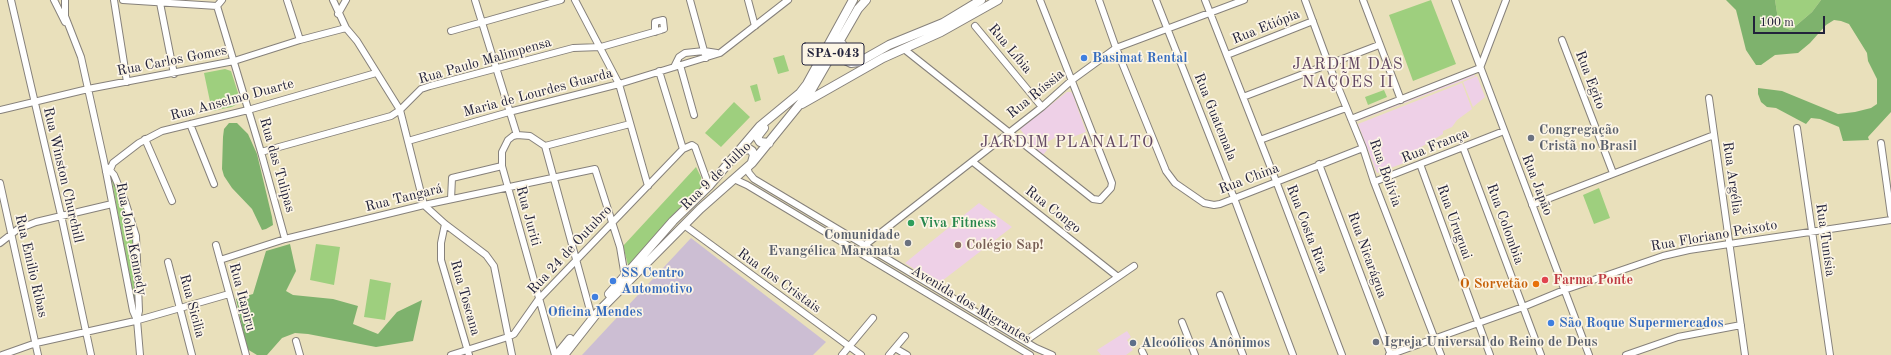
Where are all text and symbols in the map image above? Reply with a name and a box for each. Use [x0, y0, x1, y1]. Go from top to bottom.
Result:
street label: Rua Etiópia [1230, 6, 1302, 48]
scale bar [1755, 8, 1827, 34]
text: 100 m [1760, 17, 1794, 29]
street label: Rua Líbia [984, 21, 1036, 77]
street label: Rua Paulo Malimpensa [416, 34, 554, 88]
street label: Rua Carlos Gomes [116, 42, 228, 80]
road number: SPA-043 [802, 43, 864, 65]
street label: Rua Egito [1571, 48, 1609, 112]
place label: Basimat Rental [1092, 50, 1188, 66]
marker: Basimat Rental [1079, 53, 1089, 63]
district label: JARDIM DAS NAÇÕES II [1292, 55, 1404, 93]
street label: Maria de Lourdes Guarda [461, 65, 615, 121]
street label: Rua Rússia [1004, 66, 1068, 122]
street label: Rua Guatemala [1190, 71, 1240, 163]
street label: Rua Anselmo Duarte [168, 75, 296, 125]
street label: Rua Winston Churchill [39, 106, 87, 244]
street label: Rua das Tulipas [255, 116, 299, 214]
place label: Congregação Cristã no Brasil [1539, 122, 1637, 154]
street label: Rua França [1399, 125, 1471, 167]
district label: JARDIM PLANALTO [980, 133, 1154, 153]
marker: Congregação Cristã no Brasil [1526, 133, 1536, 143]
street label: Rua Bolívia [1365, 137, 1405, 209]
street label: Rua 9 de Julho [677, 138, 755, 214]
street label: Rua Argélia [1719, 141, 1745, 215]
street label: Rua Japão [1518, 152, 1556, 218]
street label: Rua China [1216, 160, 1282, 198]
street label: Rua Tangará [364, 180, 444, 216]
street label: Rua John Kennedy [112, 181, 150, 297]
street label: Rua Colombia [1483, 181, 1527, 267]
street label: Rua Costa Rica [1282, 182, 1332, 276]
street label: Rua Uruguai [1433, 182, 1475, 262]
street label: Rua Congo [1022, 183, 1084, 237]
street label: Rua Juriti [512, 184, 544, 248]
street label: Rua 24 de Outubro [524, 202, 616, 298]
street label: Rua Tunísia [1812, 202, 1838, 278]
street label: Rua Nicarágua [1344, 210, 1390, 300]
street label: Rua Emilio Ribas [11, 213, 51, 319]
place label: Viva Fitness [919, 215, 996, 231]
street label: Rua Floriano Peixoto [1649, 217, 1779, 255]
marker: Viva Fitness [906, 218, 916, 228]
place label: Comunidade Evangélica Maranata [768, 227, 900, 260]
place label: Colégio Sap! [966, 237, 1043, 253]
marker: Comunidade Evangélica Maranata [903, 238, 913, 248]
marker: Colégio Sap! [953, 240, 963, 250]
street label: Rua dos Cristais [734, 245, 824, 317]
street label: Rua Toscana [446, 258, 484, 338]
street label: Rua Itapiru [225, 261, 259, 333]
street label: Avenida dos Migrantes [908, 262, 1034, 348]
place label: SS Centro Automotivo [621, 265, 693, 298]
street label: Rua Sicilia [175, 272, 209, 340]
place label: Farma Ponte [1553, 272, 1633, 288]
marker: Farma Ponte [1540, 275, 1550, 285]
marker: SS Centro Automotivo [608, 276, 618, 286]
place label: O Sorvetão [1460, 276, 1528, 292]
marker: O Sorvetão [1531, 279, 1541, 289]
marker: Oficina Mendes [590, 292, 600, 302]
place label: Oficina Mendes [548, 304, 642, 320]
place label: São Roque Supermercados [1559, 315, 1723, 331]
marker: São Roque Supermercados [1546, 318, 1556, 328]
place label: Igreja Universal do Reino de Deus [1384, 334, 1597, 350]
place label: Alcoólicos Anônimos [1141, 335, 1270, 351]
marker: Igreja Universal do Reino de Deus [1371, 337, 1381, 347]
marker: Alcoólicos Anônimos [1128, 338, 1138, 348]

